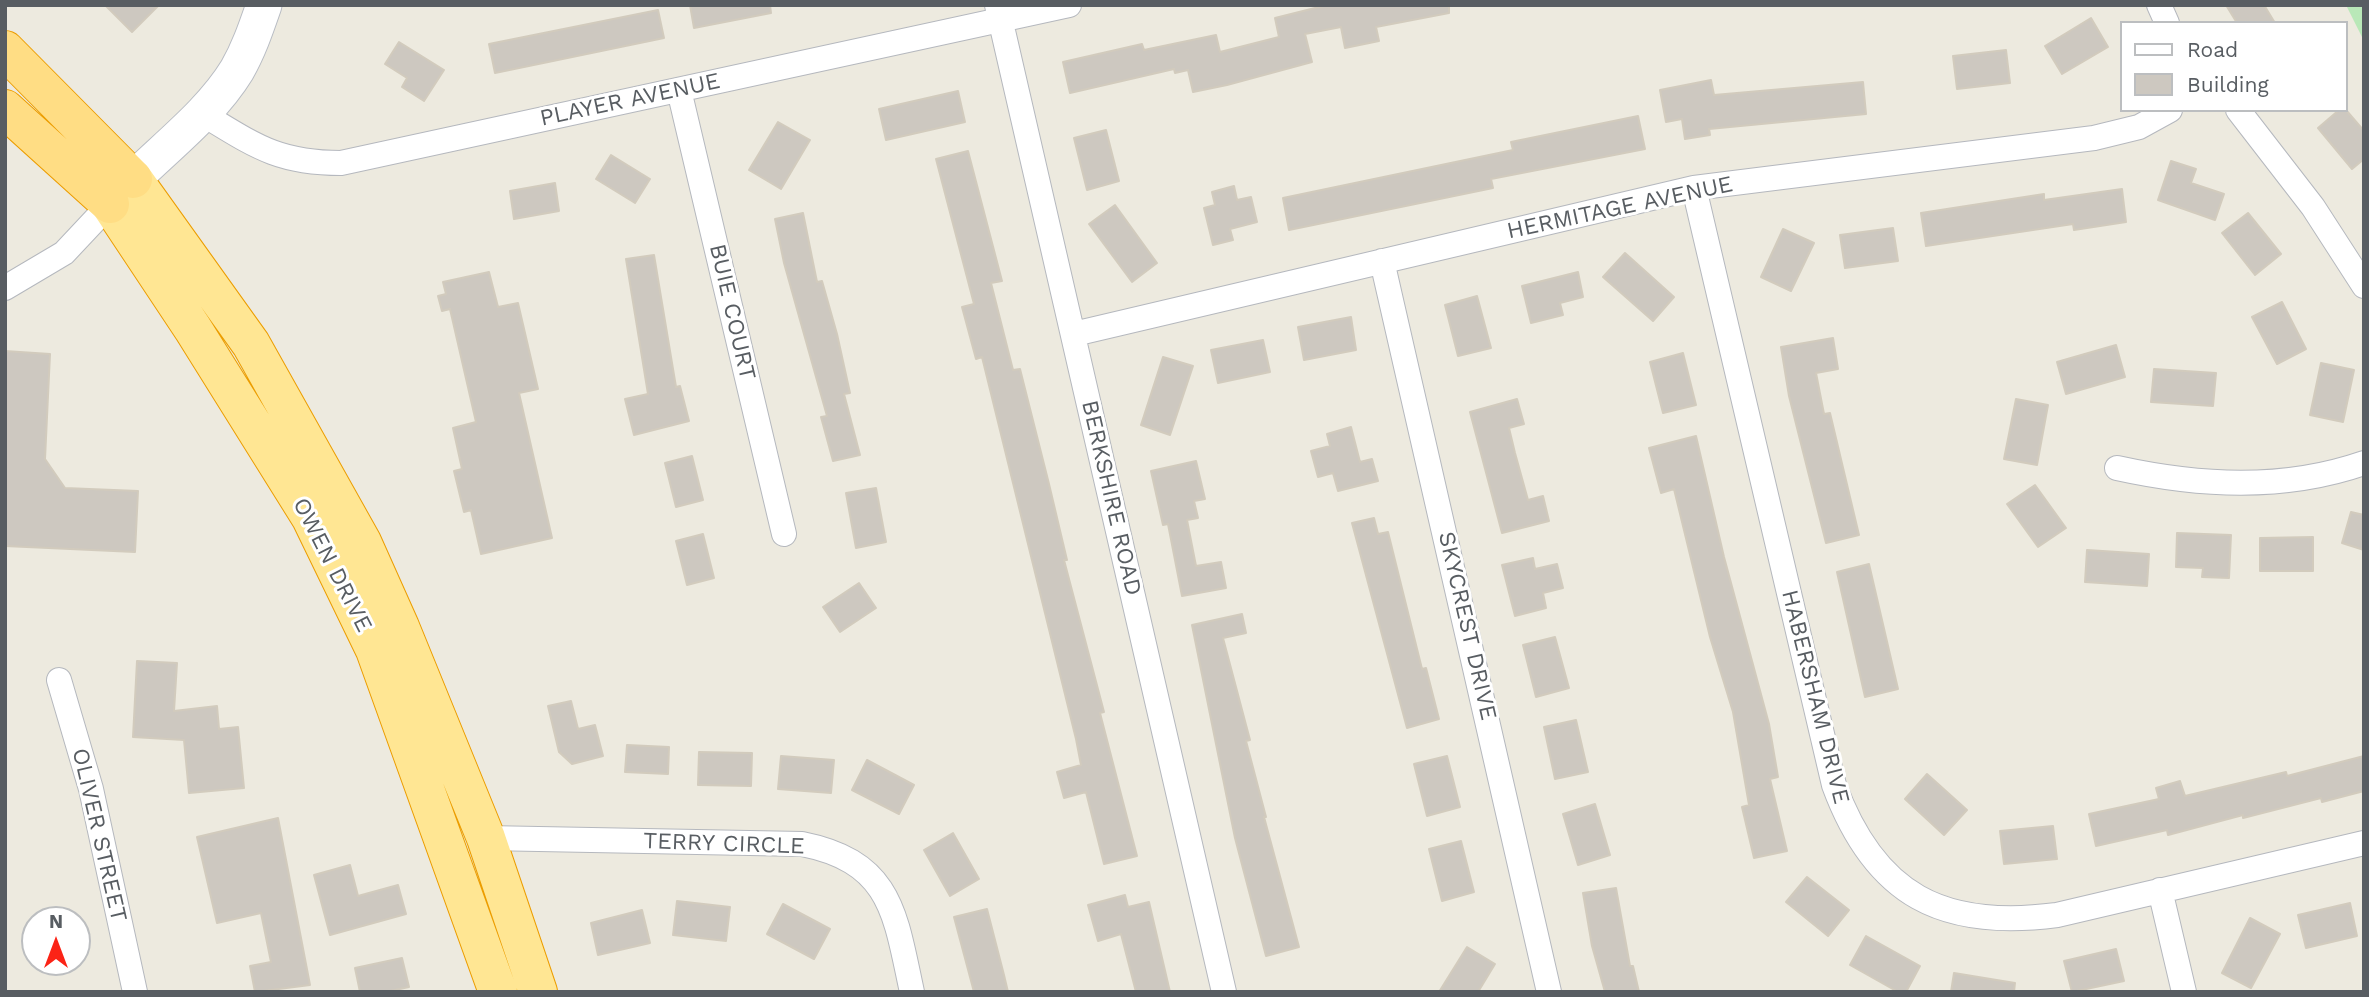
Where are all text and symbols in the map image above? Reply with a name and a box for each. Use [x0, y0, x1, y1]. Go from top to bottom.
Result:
legend [2120, 21, 2348, 112]
text: Road [2187, 37, 2238, 62]
street label: PLAYER AVENUE [538, 67, 722, 133]
text: Building [2187, 72, 2269, 97]
street label: HERMITAGE AVENUE [1505, 171, 1735, 245]
street label: BUIE COURT [703, 241, 761, 383]
street label: BERKSHIRE ROAD [1075, 398, 1147, 598]
street label: OWEN DRIVE [286, 493, 378, 637]
street label: SKYCREST DRIVE [1432, 529, 1502, 723]
street label: HABERSHAM DRIVE [1775, 587, 1855, 807]
street label: OLIVER STREET [66, 746, 132, 924]
street label: TERRY CIRCLE [643, 827, 805, 861]
north arrow [21, 906, 91, 976]
text: N [49, 910, 63, 933]

